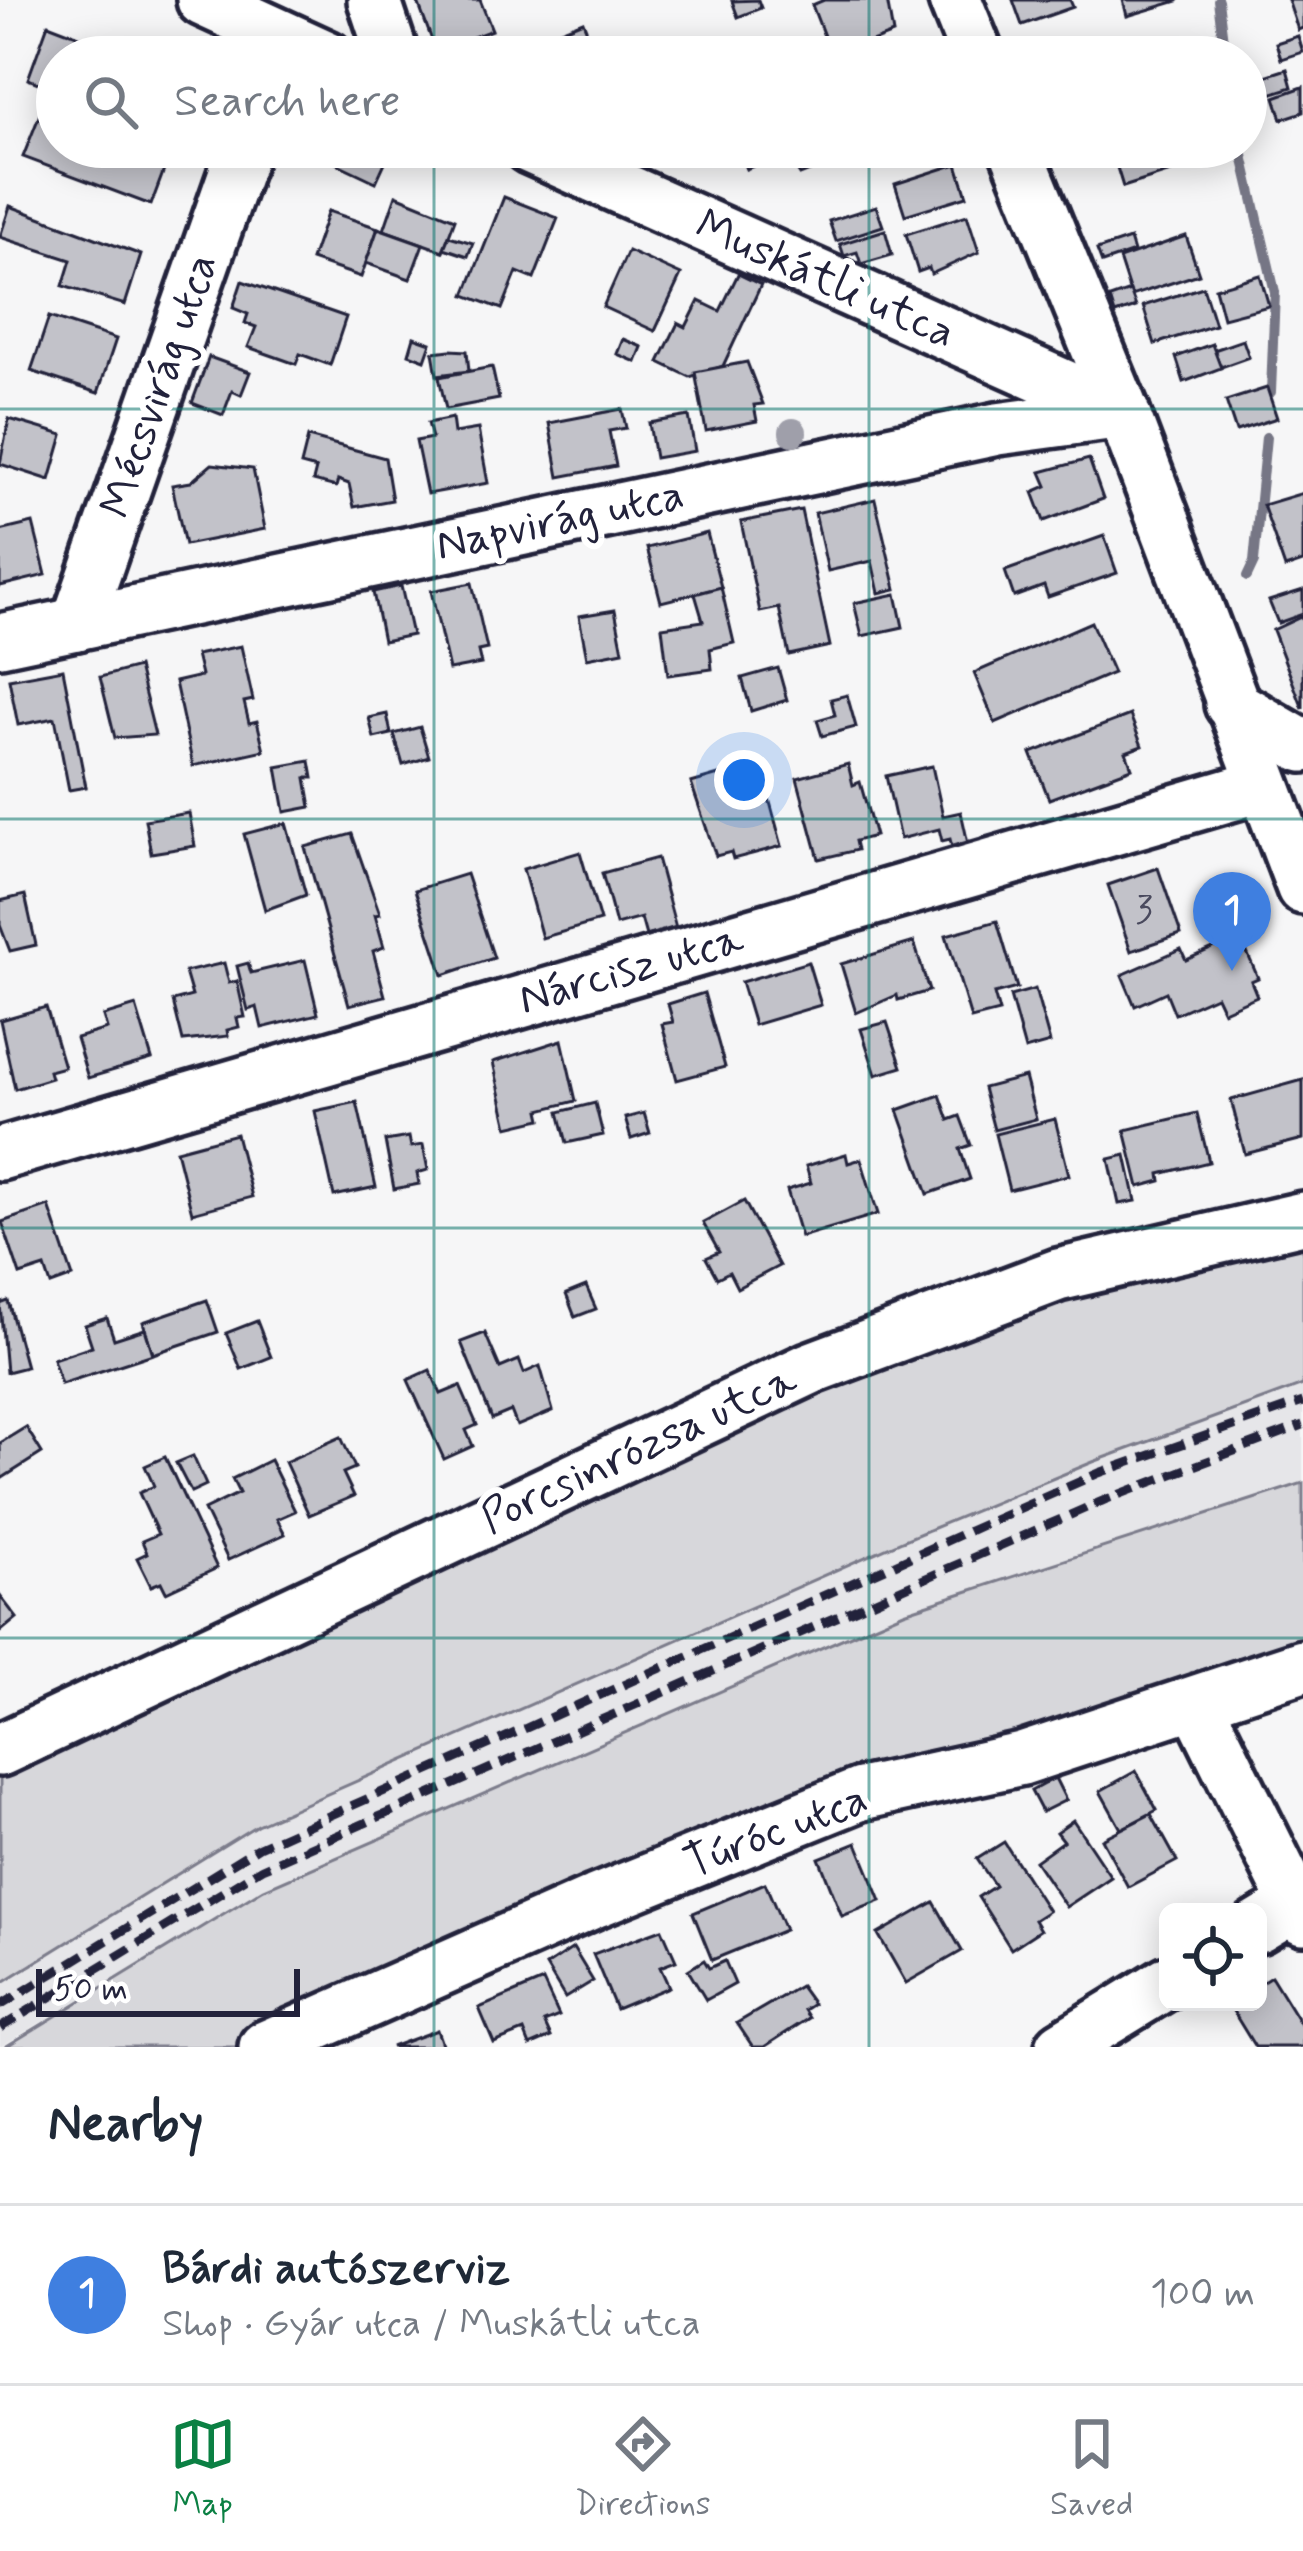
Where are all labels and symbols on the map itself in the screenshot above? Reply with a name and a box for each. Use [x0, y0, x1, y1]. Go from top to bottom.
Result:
street label: Muskátli utca [686, 196, 964, 364]
street label: Mécsvirág utca [87, 246, 233, 526]
street label: Napvirág utca [431, 466, 689, 576]
your location [714, 750, 774, 810]
pin: 1 [1193, 872, 1271, 971]
house number: 3 [1135, 885, 1153, 936]
street label: Nárcisz utca [512, 910, 751, 1030]
street label: Porcsinrózsa utca [472, 1351, 807, 1549]
street label: Túróc utca [676, 1770, 876, 1894]
scale bar [36, 1963, 300, 2016]

